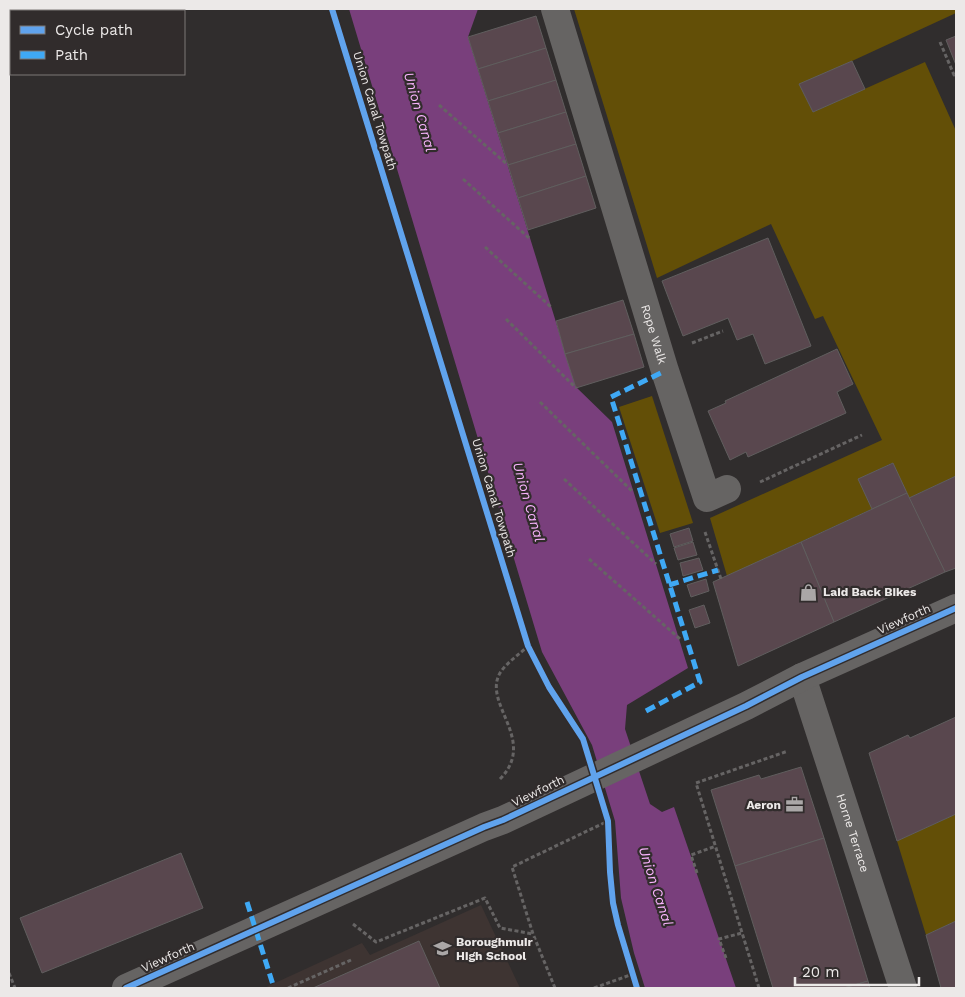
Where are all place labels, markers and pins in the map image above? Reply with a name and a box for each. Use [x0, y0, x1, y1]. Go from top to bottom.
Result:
shop icon: Laid Back Bikes [799, 582, 819, 602]
place label: Laid Back Bikes [823, 585, 917, 599]
office icon: Aeron [785, 795, 805, 815]
place label: Aeron [746, 798, 781, 812]
place label: Boroughmuir High School [456, 935, 533, 963]
school or university icon: Boroughmuir High School [432, 939, 452, 959]

